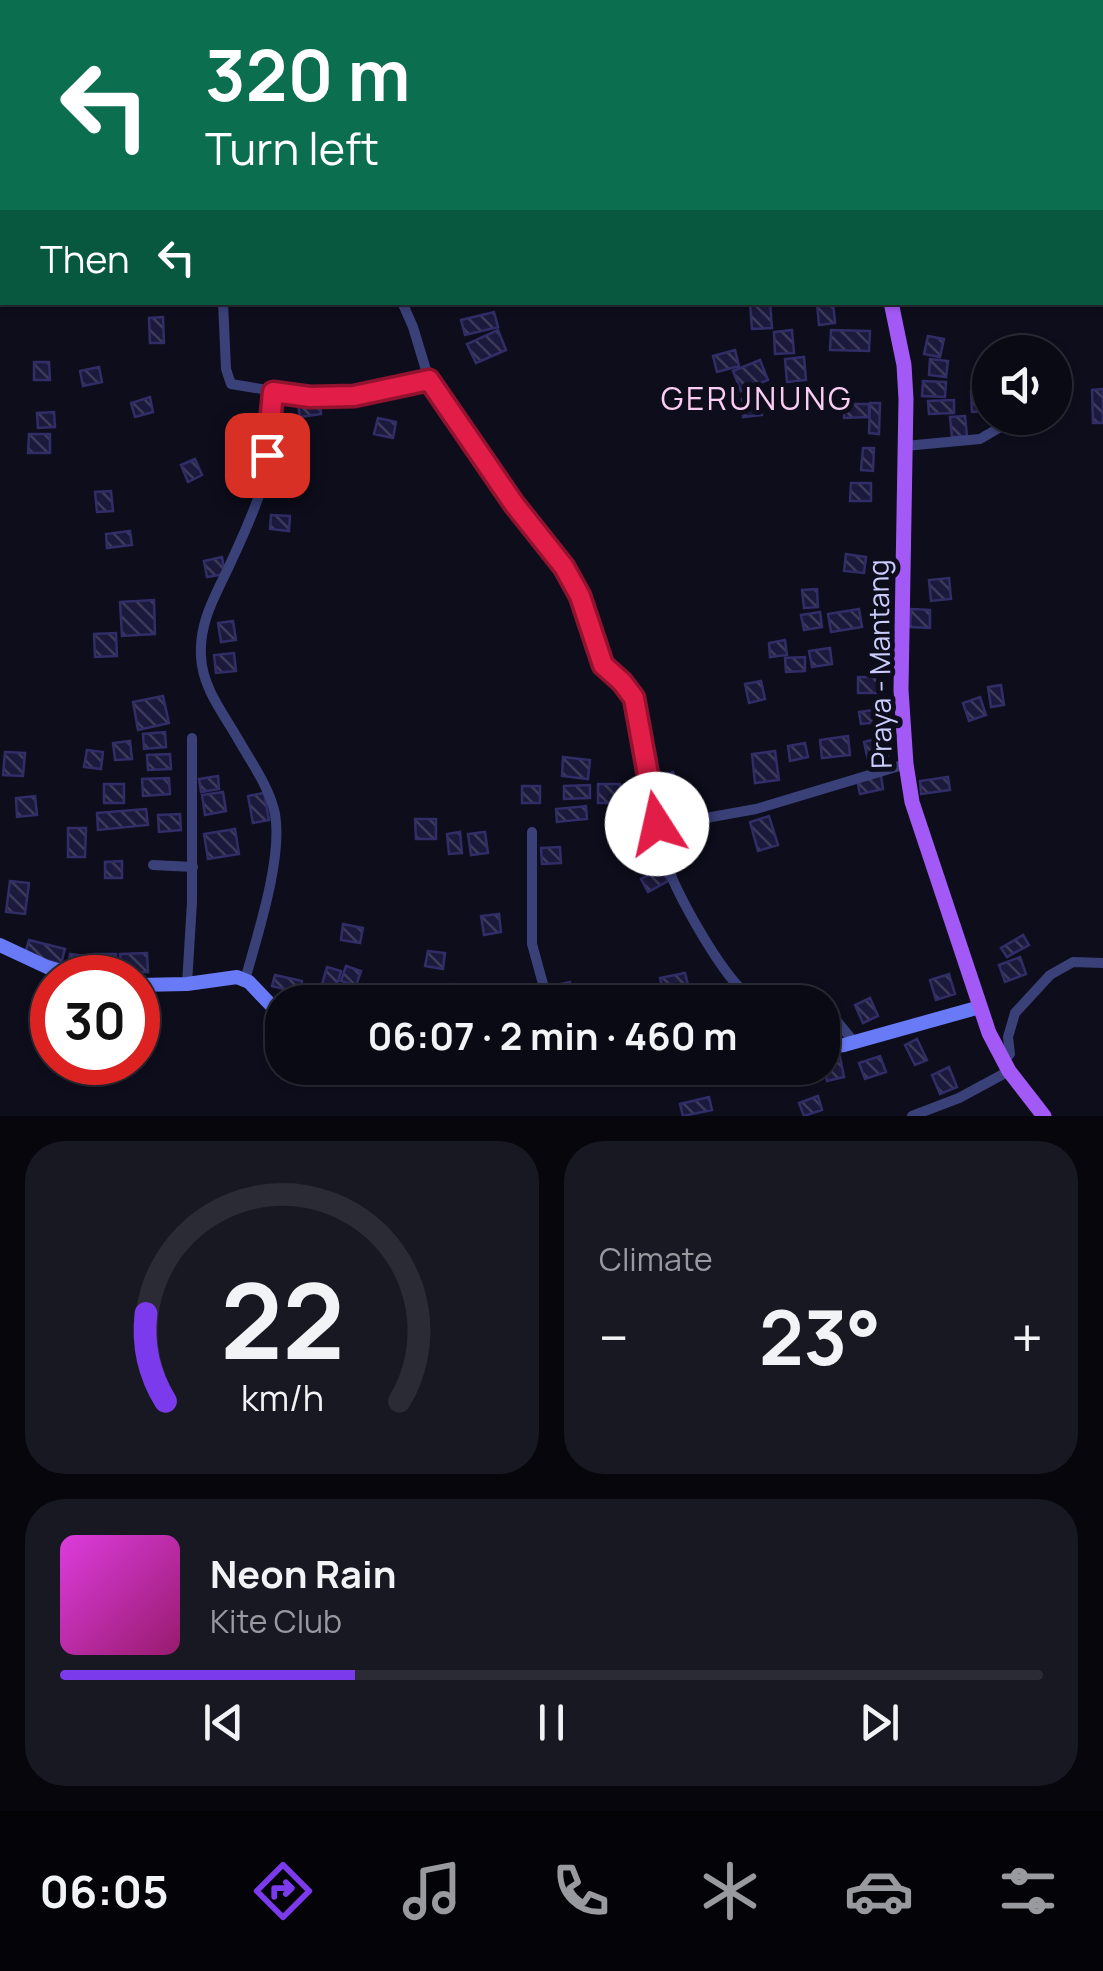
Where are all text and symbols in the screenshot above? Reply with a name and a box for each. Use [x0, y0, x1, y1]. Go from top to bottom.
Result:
text: 320 m [205, 26, 410, 122]
icon: left [40, 40, 170, 170]
text: Turn left [205, 117, 379, 179]
icon: left [149, 230, 204, 285]
text: Then [40, 232, 129, 284]
map controls [972, 335, 1072, 435]
button: sound [972, 335, 1072, 435]
district label: GERUNUNG [661, 376, 853, 420]
pin [225, 413, 310, 498]
icon: arrive [240, 428, 295, 483]
street label: Praya - Mantang [858, 559, 900, 769]
position arrow [605, 772, 709, 876]
speed limit sign: 30 [30, 955, 160, 1085]
text: 06:07 · 2 min · 460 m [368, 1009, 737, 1061]
text: Climate [599, 1237, 713, 1281]
text: 22 [220, 1248, 344, 1390]
text: 23° [759, 1285, 881, 1388]
text: − [599, 1299, 629, 1375]
text: + [1011, 1299, 1043, 1375]
text: km/h [240, 1373, 324, 1422]
text: Neon Rain [210, 1547, 396, 1599]
text: Kite Club [210, 1599, 342, 1643]
icon: previous [196, 1695, 251, 1750]
icon: pause [524, 1695, 579, 1750]
icon: next [852, 1695, 907, 1750]
icon: directions [248, 1856, 318, 1926]
icon: music [397, 1856, 467, 1926]
icon: phone [546, 1856, 616, 1926]
icon: climate [695, 1856, 765, 1926]
icon: car [844, 1856, 914, 1926]
icon: filters [993, 1856, 1063, 1926]
text: 06:05 [40, 1860, 169, 1922]

